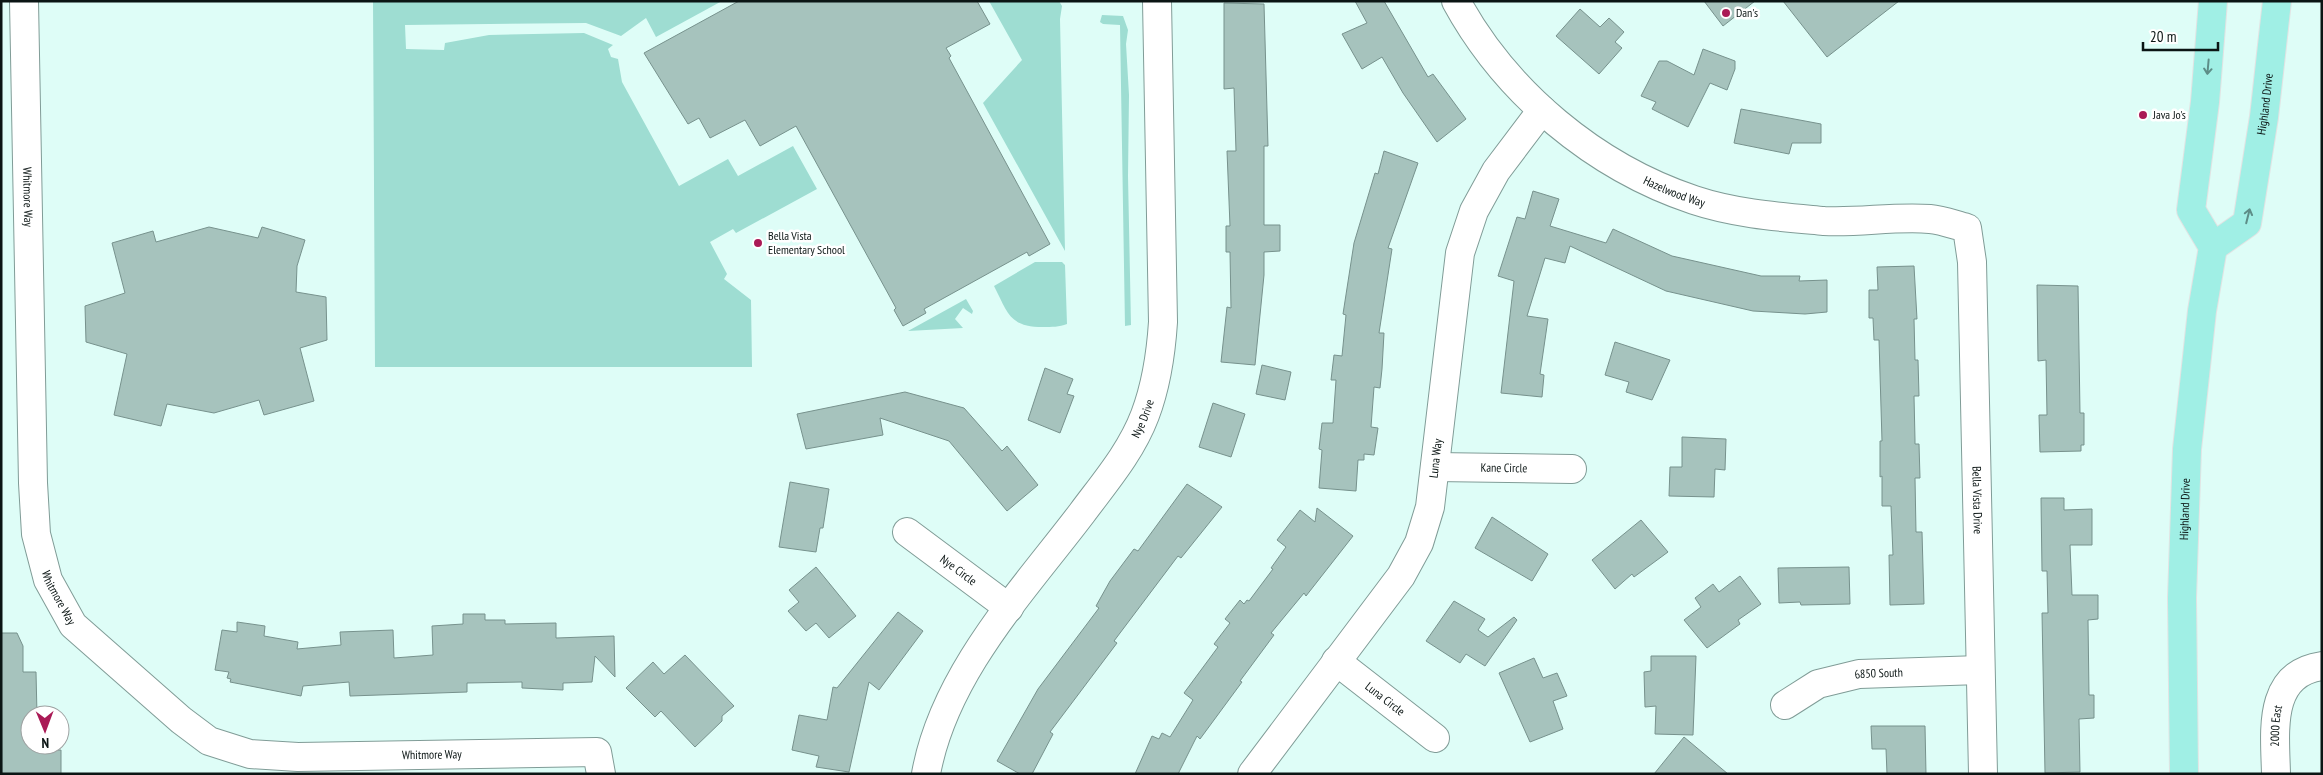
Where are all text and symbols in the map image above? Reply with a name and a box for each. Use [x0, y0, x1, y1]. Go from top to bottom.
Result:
place label: Dan's [1736, 5, 1758, 20]
marker: Dan's [1720, 7, 1732, 19]
scale bar [2143, 20, 2218, 52]
text: 20 m [2150, 27, 2176, 46]
one-way arrow [2203, 59, 2213, 75]
street label: Highland Drive [2253, 72, 2276, 136]
place label: Java Jo's [2152, 107, 2186, 122]
marker: Java Jo's [2137, 109, 2149, 121]
street label: Whitmore Way [20, 167, 36, 228]
street label: Hazelwood Way [1641, 172, 1707, 210]
one-way arrow [2244, 208, 2253, 224]
place label: Bella Vista Elementary School [768, 228, 845, 257]
marker: Bella Vista Elementary School [752, 237, 764, 249]
street label: Nye Drive [1128, 397, 1157, 440]
street label: Luna Way [1425, 437, 1445, 479]
street label: Kane Circle [1481, 460, 1528, 475]
street label: Bella Vista Drive [1969, 466, 1986, 534]
street label: Highland Drive [2176, 478, 2193, 540]
street label: Nye Circle [937, 551, 980, 588]
street label: Whitmore Way [39, 569, 80, 628]
street label: 6850 South [1853, 665, 1903, 682]
street label: Luna Circle [1362, 679, 1408, 719]
street label: 2000 East [2267, 703, 2285, 747]
north arrow [20, 705, 70, 755]
text: N [41, 734, 49, 752]
street label: Whitmore Way [402, 746, 462, 762]

